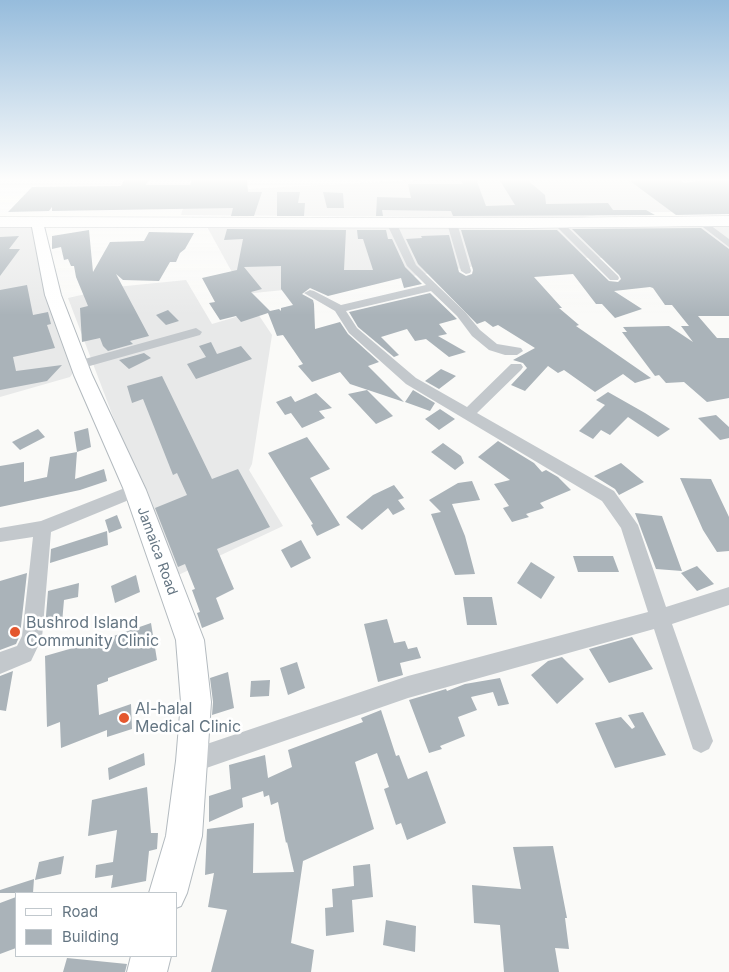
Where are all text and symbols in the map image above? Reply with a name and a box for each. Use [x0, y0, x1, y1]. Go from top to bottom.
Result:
street label: Jamaica Road [133, 504, 181, 598]
place label: Bushrod Island Community Clinic [26, 613, 159, 651]
marker: Bushrod Island Community Clinic [8, 625, 22, 639]
place label: Al-halal Medical Clinic [135, 699, 241, 737]
marker: Al-halal Medical Clinic [117, 711, 131, 725]
legend [15, 892, 178, 957]
text: Road [62, 902, 98, 921]
text: Building [62, 927, 119, 946]

